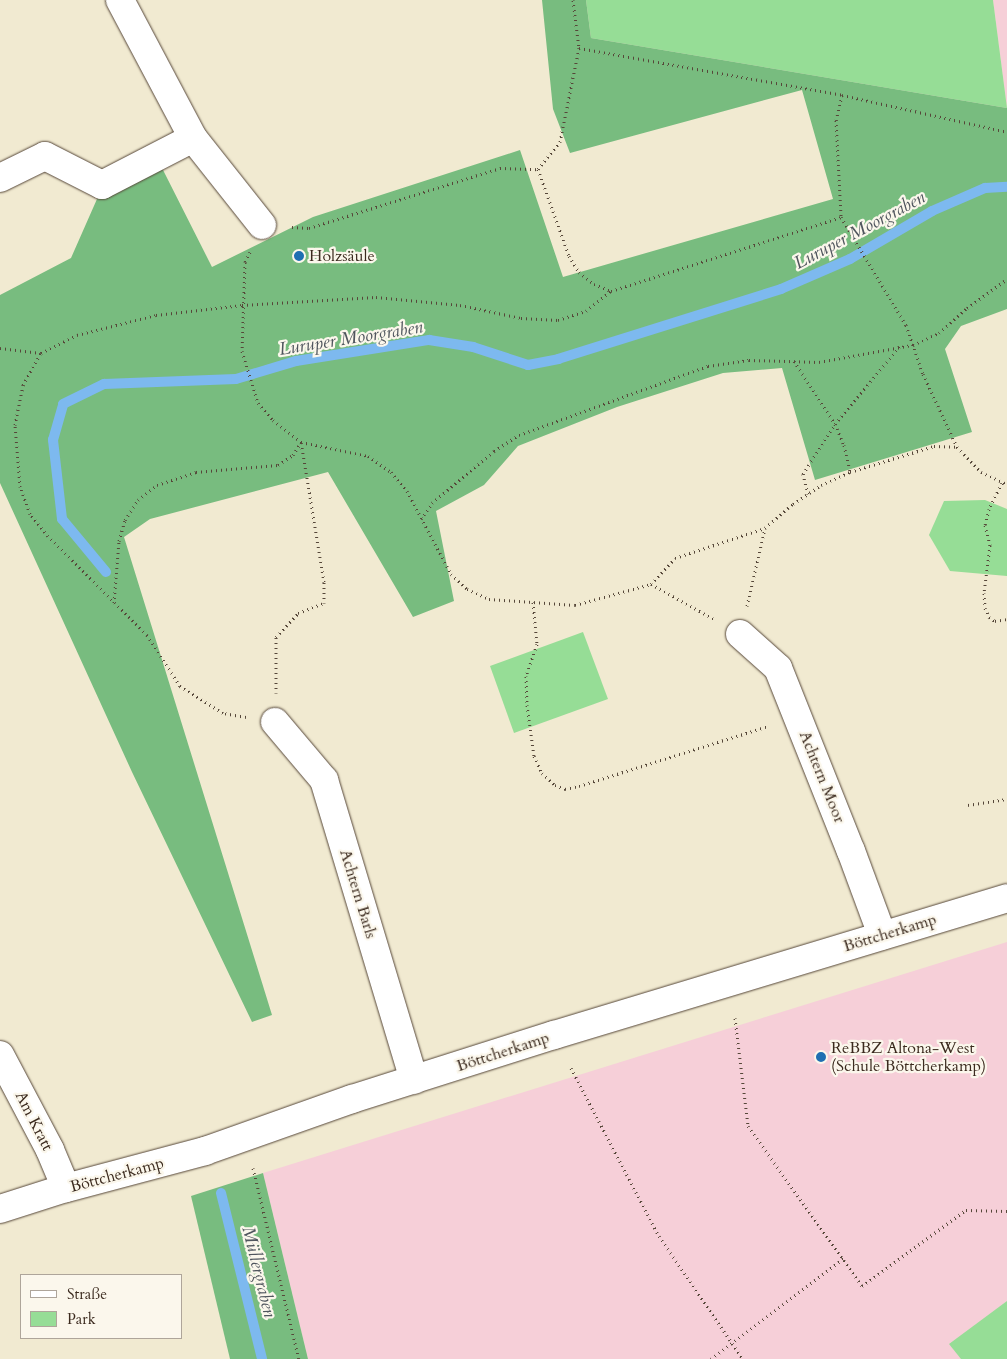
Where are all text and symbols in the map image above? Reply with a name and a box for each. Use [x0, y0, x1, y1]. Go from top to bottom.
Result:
water label: Luruper Moorgraben [791, 187, 929, 275]
place label: Holzsäule [309, 246, 375, 266]
marker: Holzsäule [293, 250, 305, 262]
water label: Luruper Moorgraben [278, 317, 424, 361]
street label: Achtern Moor [795, 728, 849, 826]
street label: Achtern Barls [335, 847, 381, 941]
street label: Böttcherkamp [841, 910, 939, 956]
street label: Böttcherkamp [454, 1028, 552, 1076]
place label: ReBBZ Altona-West (Schule Böttcherkamp) [831, 1038, 986, 1076]
marker: ReBBZ Altona-West (Schule Böttcherkamp) [815, 1051, 827, 1063]
street label: Am Kratt [11, 1088, 57, 1154]
street label: Böttcherkamp [68, 1153, 166, 1197]
water label: Müllergraben [236, 1224, 280, 1320]
legend [20, 1274, 182, 1339]
text: Straße [67, 1284, 107, 1304]
text: Park [67, 1309, 96, 1329]

